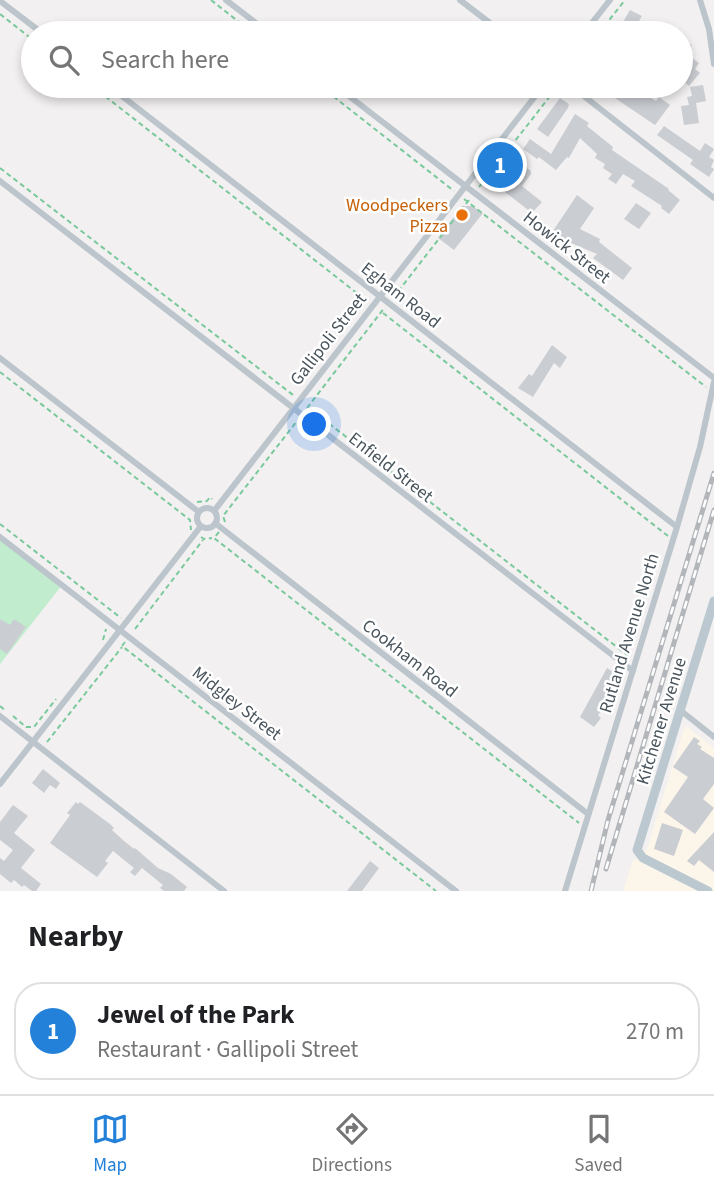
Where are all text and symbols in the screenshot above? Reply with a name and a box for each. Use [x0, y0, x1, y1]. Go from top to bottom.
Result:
search box [21, 21, 693, 98]
icon: search [45, 41, 83, 79]
text: Search here [101, 41, 229, 78]
pin: 1 [477, 139, 523, 191]
place label: Woodpeckers Pizza [346, 193, 448, 239]
street label: Howick Street [518, 205, 616, 289]
marker: Woodpeckers Pizza [454, 207, 470, 223]
street label: Egham Road [356, 256, 446, 334]
street label: Gallipoli Street [284, 288, 372, 391]
your location [297, 407, 331, 441]
street label: Enfield Street [343, 426, 438, 508]
street label: Rutland Avenue North [593, 550, 666, 716]
street label: Cookham Road [357, 613, 463, 704]
street label: Kitchener Avenue [630, 654, 693, 788]
street label: Midgley Street [187, 661, 287, 746]
text: Nearby [28, 915, 123, 958]
text: Jewel of the Park [97, 996, 294, 1033]
text: 1 [47, 1015, 59, 1048]
text: 270 m [626, 1015, 684, 1048]
text: Restaurant · Gallipoli Street [97, 1033, 358, 1066]
tab: Map [91, 1110, 129, 1179]
tab: Directions [312, 1110, 392, 1179]
tab: Saved [574, 1110, 623, 1179]

